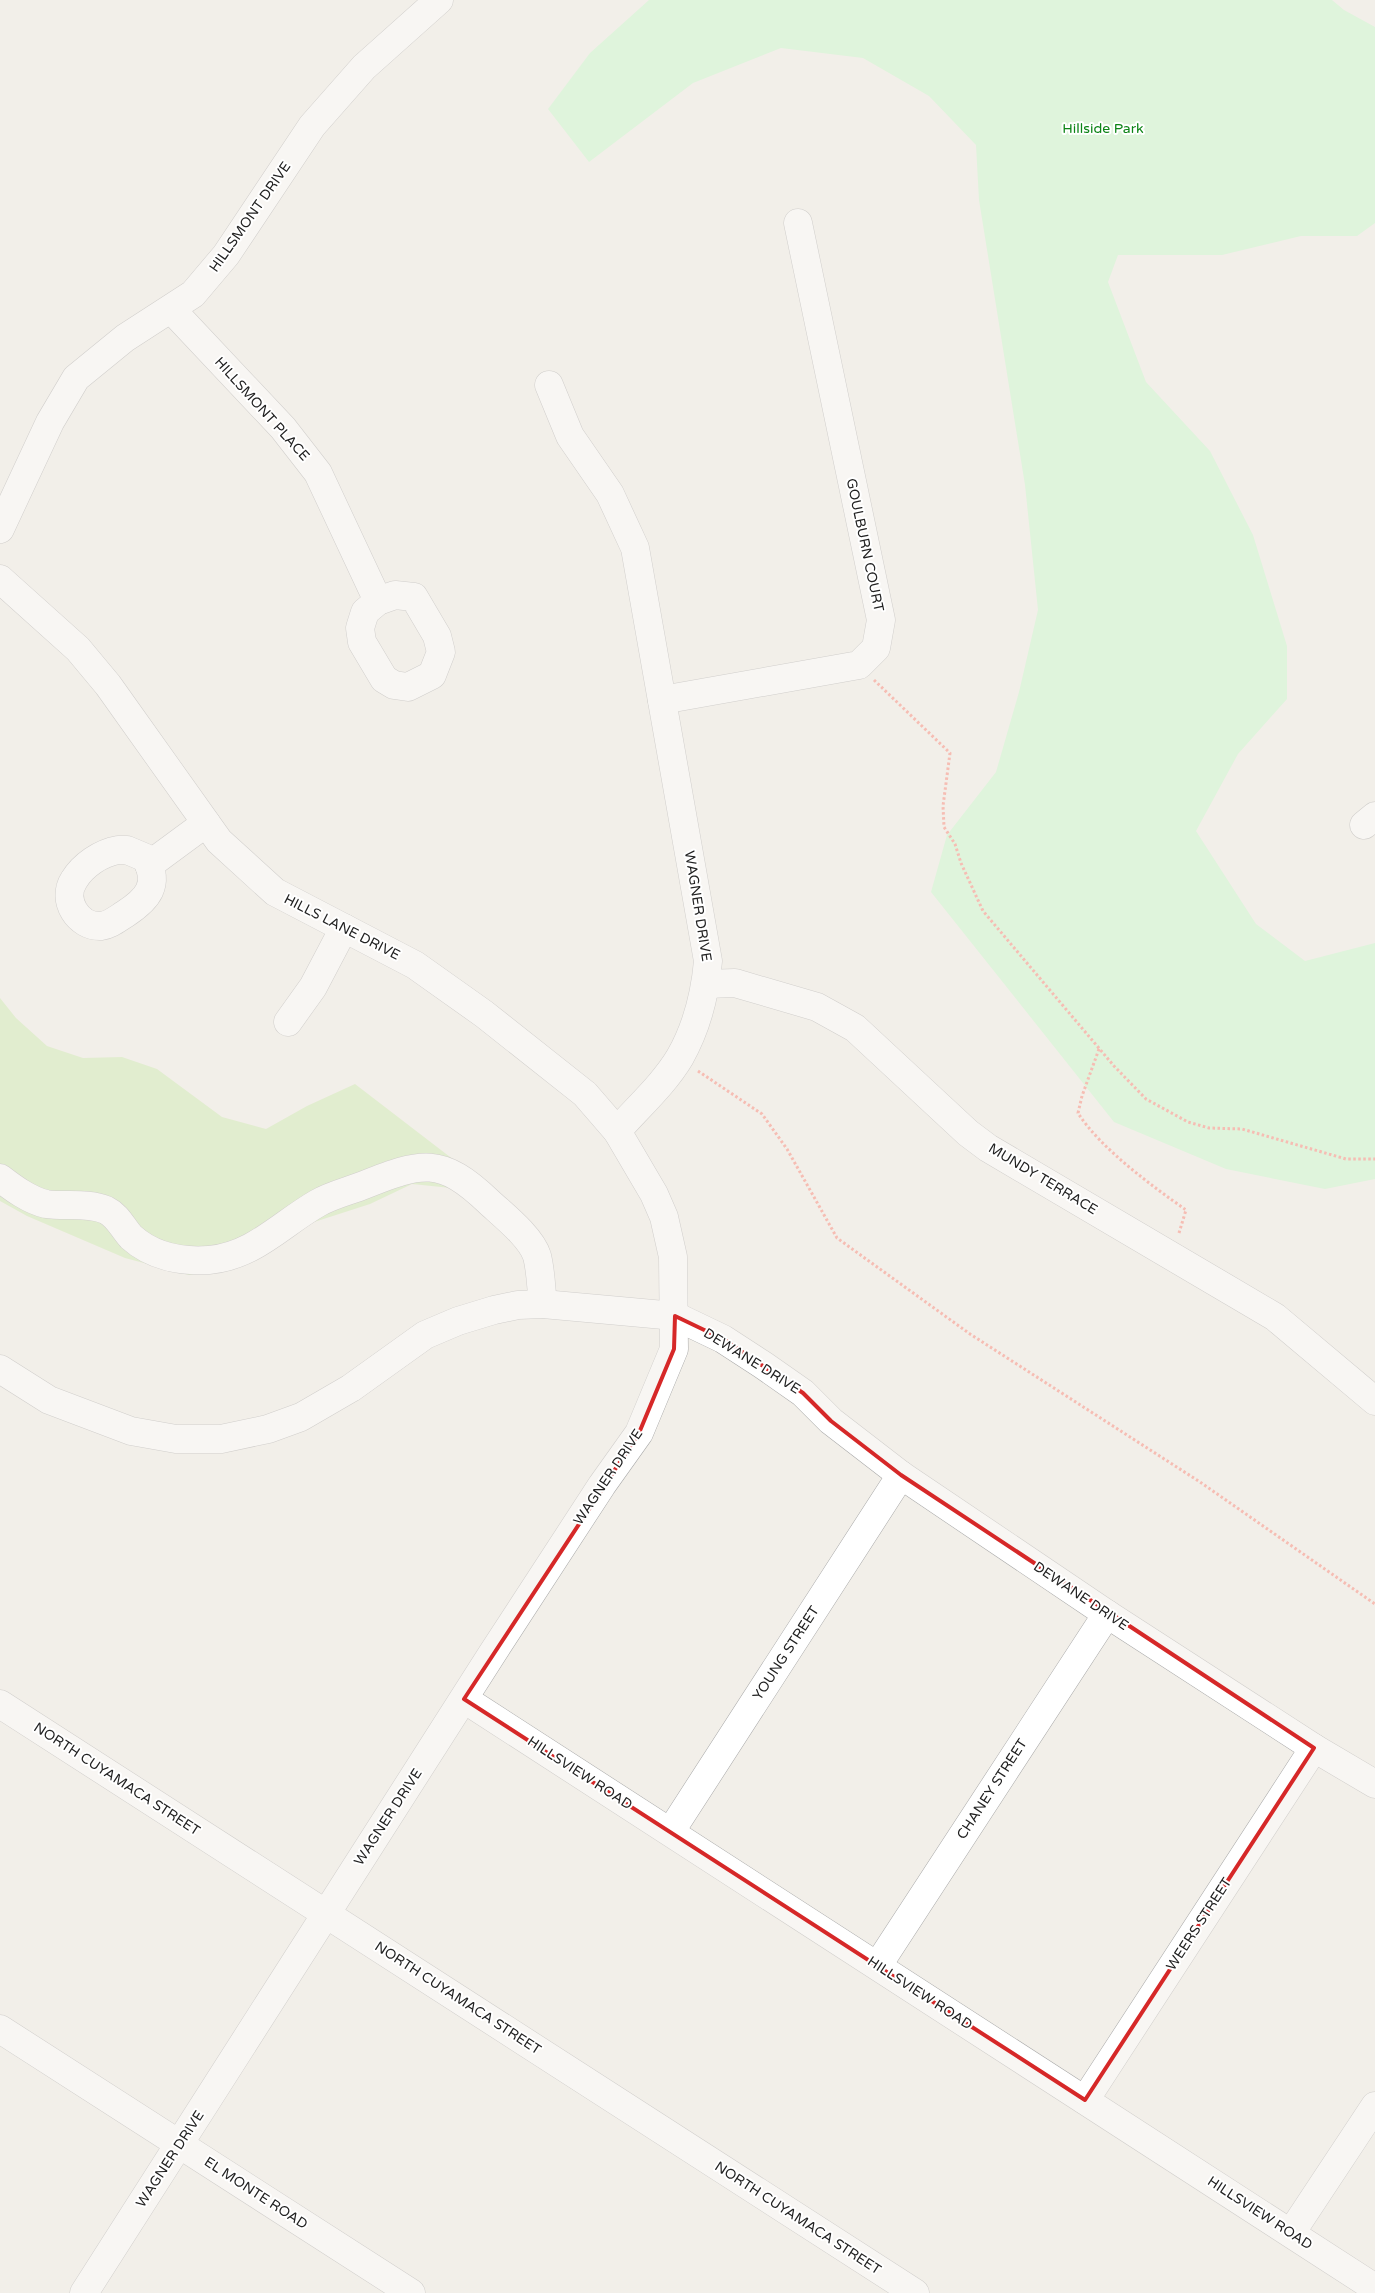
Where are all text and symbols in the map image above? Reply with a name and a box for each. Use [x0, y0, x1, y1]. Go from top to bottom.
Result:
park label: Hillside Park [1062, 120, 1144, 137]
street label: HILLSMONT DRIVE [206, 159, 294, 275]
street label: HILLSMONT PLACE [211, 354, 313, 464]
street label: GOULBURN COURT [843, 477, 888, 614]
street label: WAGNER DRIVE [681, 849, 715, 963]
street label: HILLS LANE DRIVE [281, 890, 403, 964]
street label: MUNDY TERRACE [985, 1140, 1101, 1218]
street label: DEWANE DRIVE [700, 1324, 804, 1398]
street label: WAGNER DRIVE [570, 1426, 646, 1528]
street label: DEWANE DRIVE [1030, 1558, 1132, 1634]
street label: YOUNG STREET [749, 1602, 823, 1703]
street label: NORTH CUYAMACA STREET [31, 1719, 204, 1839]
street label: HILLSVIEW ROAD [524, 1733, 636, 1813]
street label: CHANEY STREET [953, 1735, 1031, 1842]
street label: WAGNER DRIVE [350, 1765, 426, 1869]
street label: WEERS STREET [1163, 1874, 1236, 1974]
street label: NORTH CUYAMACA STREET [372, 1938, 545, 2058]
street label: HILLSVIEW ROAD [864, 1953, 976, 2033]
street label: WAGNER DRIVE [132, 2107, 208, 2211]
street label: EL MONTE ROAD [201, 2153, 311, 2233]
street label: NORTH CUYAMACA STREET [712, 2158, 885, 2278]
street label: HILLSVIEW ROAD [1204, 2173, 1316, 2253]

